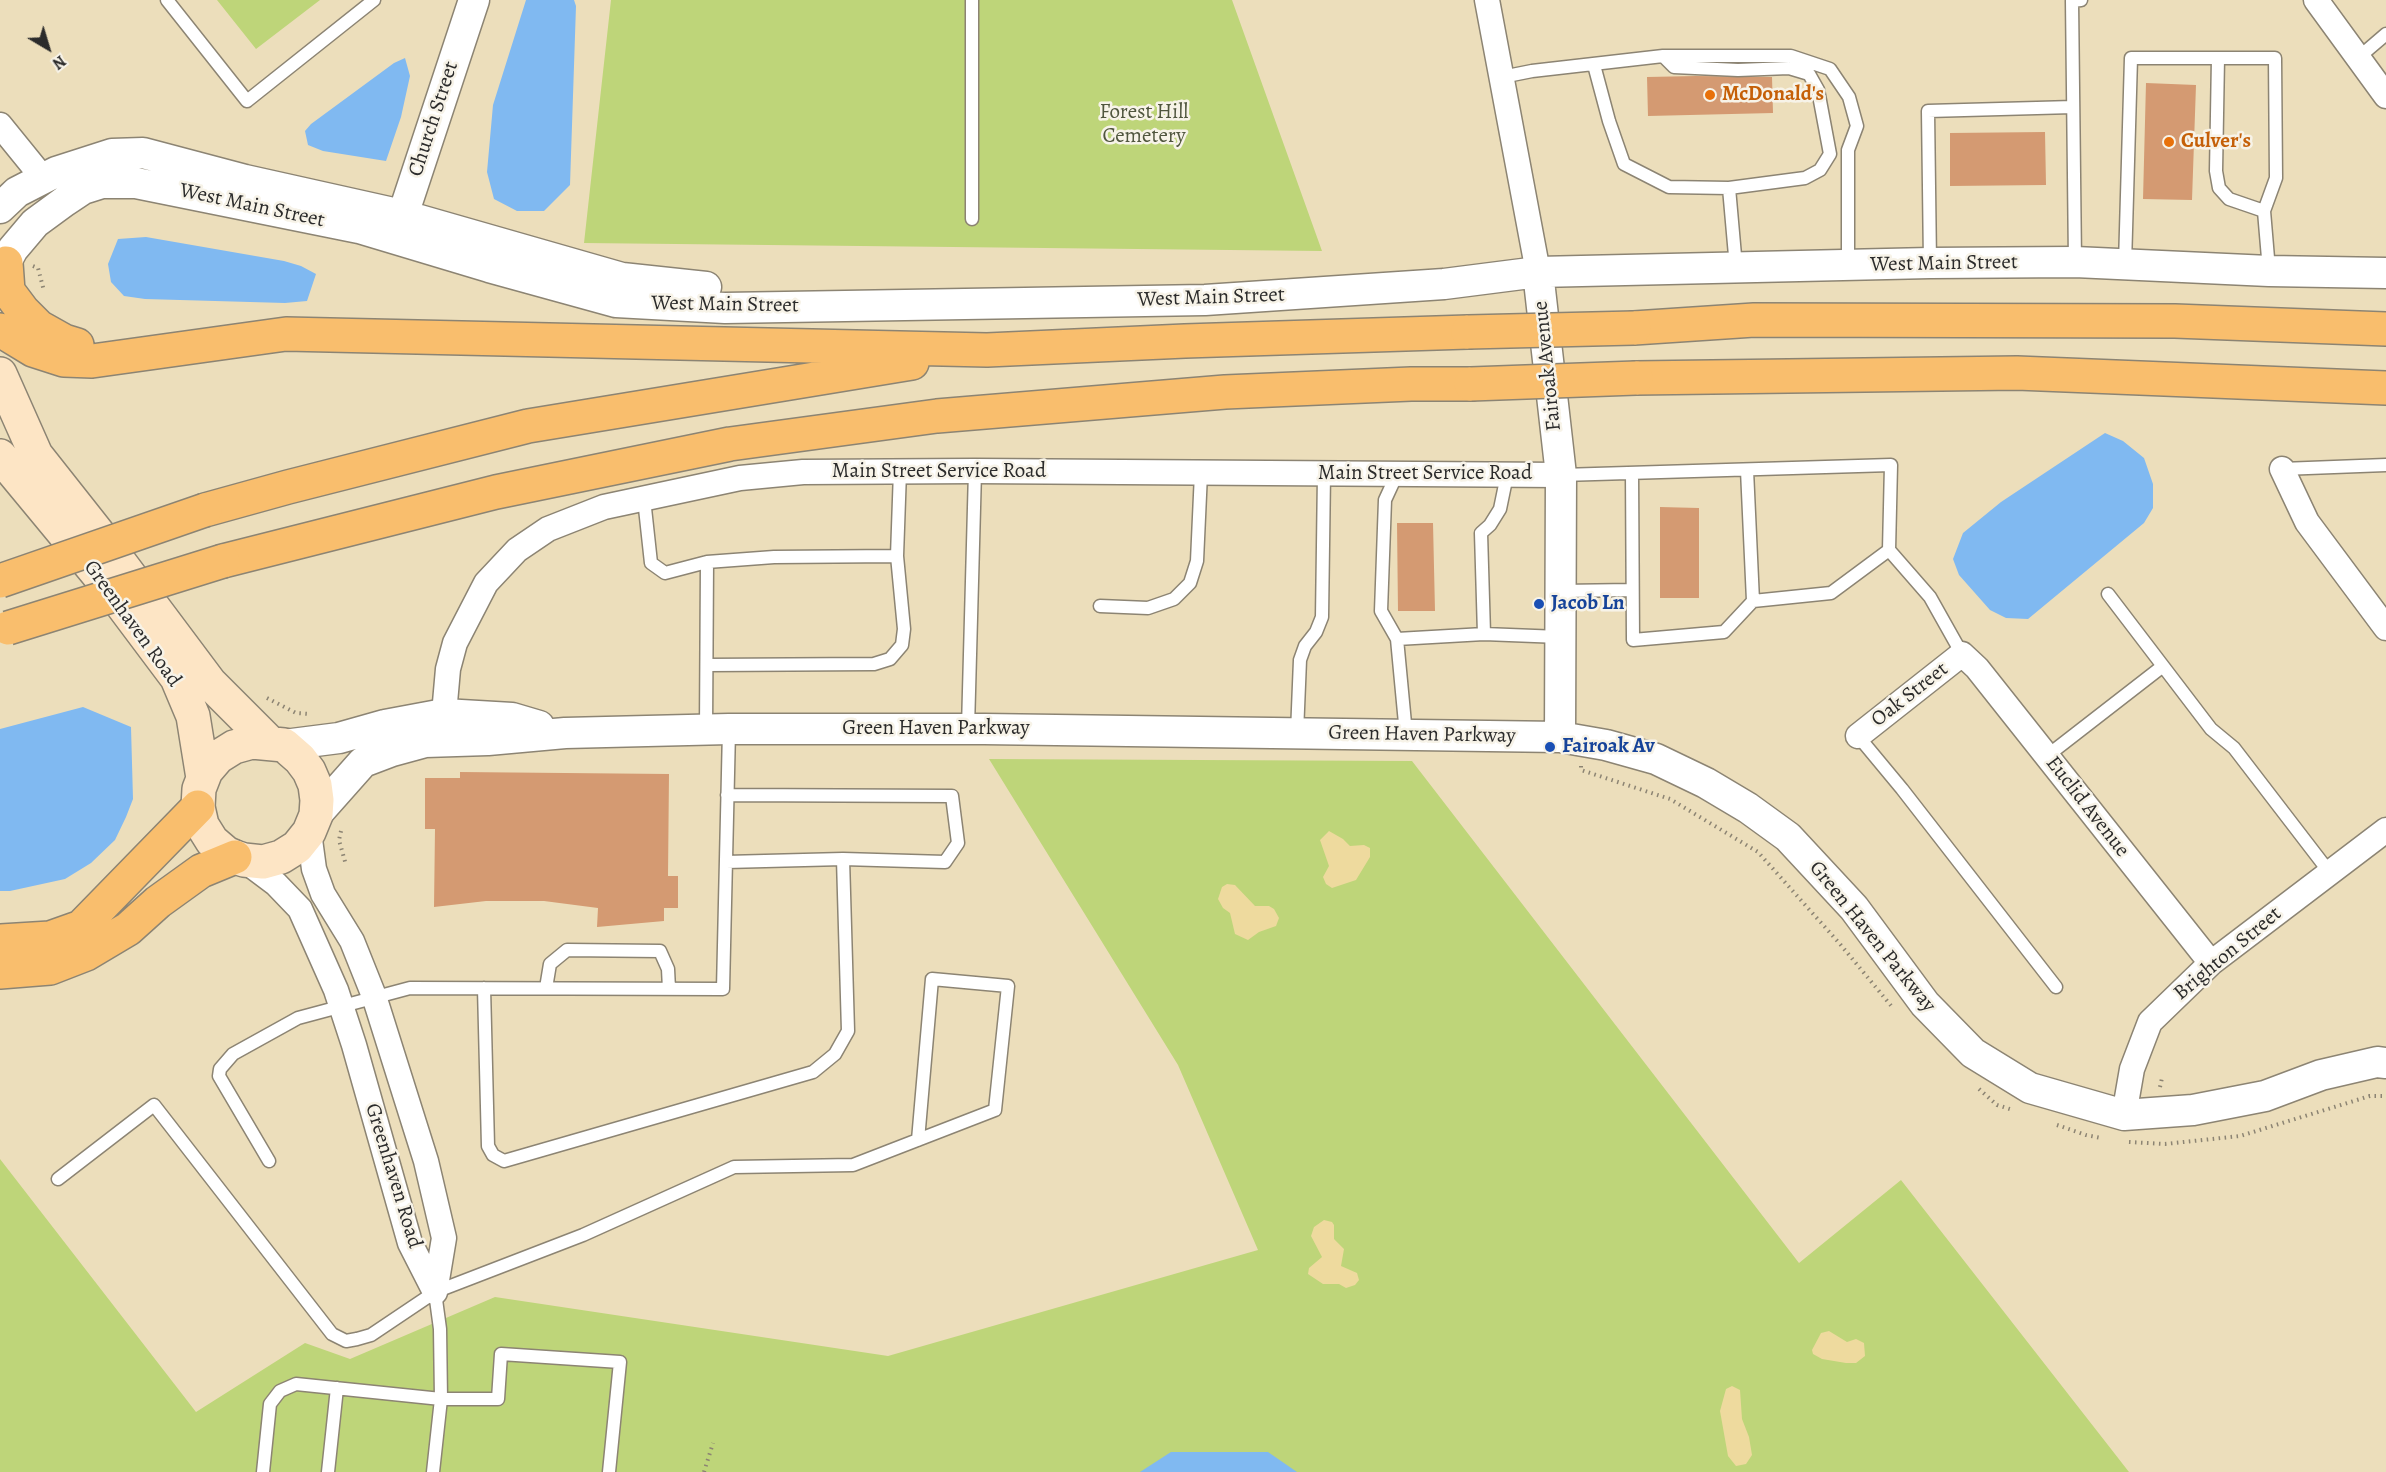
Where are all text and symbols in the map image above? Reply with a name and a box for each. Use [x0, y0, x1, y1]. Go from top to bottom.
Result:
north arrow [18, 18, 78, 78]
text: N [48, 50, 70, 74]
street label: Church Street [404, 58, 464, 180]
place label: McDonald's [1722, 82, 1824, 108]
marker: McDonald's [1703, 88, 1717, 102]
park label: Forest Hill Cemetery [1100, 100, 1188, 150]
place label: Culver's [2181, 129, 2251, 155]
marker: Culver's [2162, 135, 2176, 149]
street label: West Main Street [177, 178, 327, 234]
street label: West Main Street [1870, 250, 2018, 278]
street label: West Main Street [1137, 283, 1285, 313]
street label: West Main Street [651, 291, 799, 319]
street label: Fairoak Avenue [1529, 300, 1567, 432]
street label: Main Street Service Road [832, 459, 1046, 485]
street label: Main Street Service Road [1318, 461, 1532, 487]
street label: Greenhaven Road [78, 556, 186, 692]
place label: Jacob Ln [1551, 591, 1625, 617]
marker: Jacob Ln [1532, 597, 1546, 611]
street label: Oak Street [1867, 657, 1953, 733]
street label: Green Haven Parkway [842, 716, 1030, 742]
street label: Green Haven Parkway [1328, 721, 1516, 749]
place label: Fairoak Av [1562, 734, 1655, 760]
marker: Fairoak Av [1543, 740, 1557, 754]
street label: Euclid Avenue [2040, 751, 2134, 863]
street label: Green Haven Parkway [1803, 856, 1941, 1018]
street label: Brighton Street [2169, 902, 2287, 1006]
street label: Greenhaven Road [359, 1101, 427, 1251]

